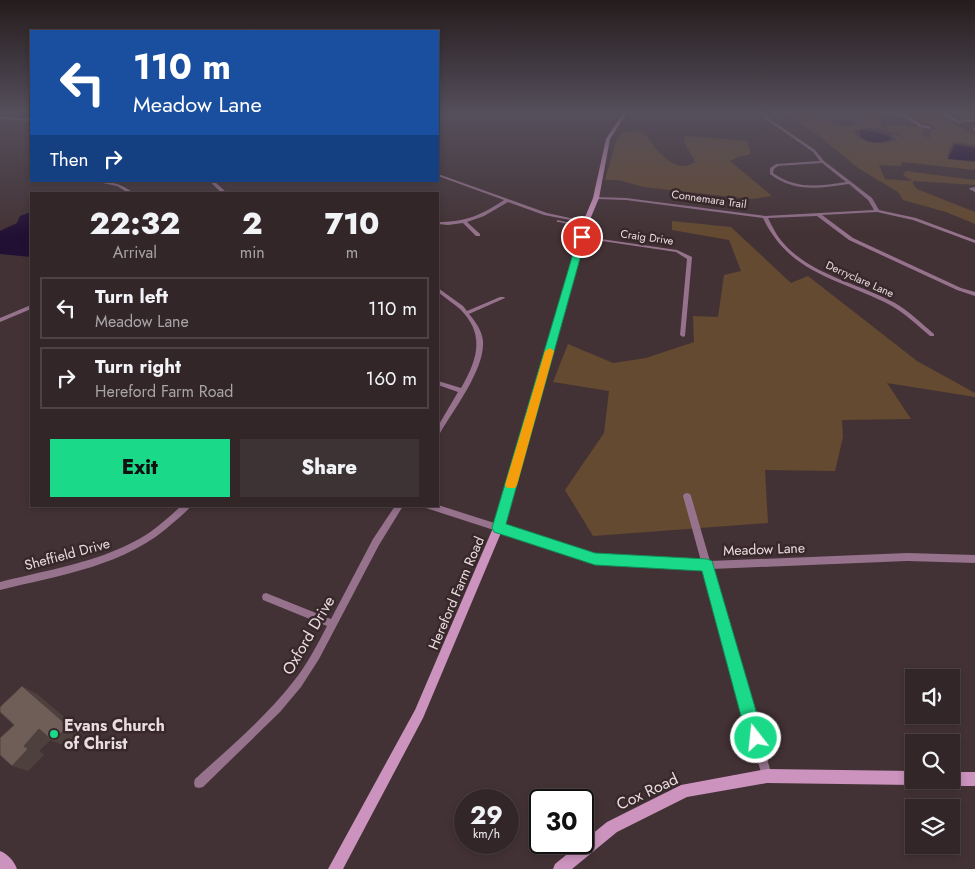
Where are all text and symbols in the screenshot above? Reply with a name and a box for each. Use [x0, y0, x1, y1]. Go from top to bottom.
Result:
text: 110 m [133, 42, 231, 92]
icon: left [50, 50, 115, 115]
text: Meadow Lane [133, 88, 262, 120]
icon: right [99, 145, 127, 173]
text: Then [50, 146, 89, 173]
street label: Connemara Trail [670, 186, 748, 212]
text: 22:32 [90, 202, 180, 245]
text: 2 [242, 202, 262, 245]
text: 710 [324, 202, 379, 245]
pin [561, 216, 603, 258]
icon: arrive [568, 223, 596, 251]
street label: Craig Drive [619, 225, 675, 249]
text: Arrival [113, 241, 157, 264]
text: min [240, 241, 265, 264]
text: m [346, 241, 358, 264]
street label: Derryclare Lane [823, 257, 897, 301]
text: Turn left [95, 283, 168, 310]
icon: left [52, 294, 80, 322]
text: 110 m [368, 295, 417, 322]
text: Meadow Lane [95, 310, 189, 333]
text: Turn right [95, 353, 181, 380]
icon: right [52, 364, 80, 392]
text: 160 m [366, 365, 417, 392]
text: Hereford Farm Road [95, 380, 233, 403]
button: Exit [50, 439, 230, 497]
button: Share [240, 439, 419, 497]
street label: Sheffield Drive [22, 533, 112, 575]
street label: Hereford Farm Road [423, 533, 489, 653]
street label: Meadow Lane [723, 538, 805, 560]
street label: Oxford Drive [277, 592, 340, 679]
map controls [905, 669, 960, 854]
button: sound [905, 669, 960, 724]
position arrow [729, 711, 781, 763]
place label: Evans Church of Christ [64, 714, 165, 755]
marker: Evans Church of Christ [48, 728, 60, 740]
button: search [905, 734, 960, 789]
street label: Cox Road [613, 767, 682, 816]
speed limit sign: 30 [529, 789, 594, 854]
text: 29 [470, 797, 503, 833]
button: layers [905, 799, 960, 854]
text: km/h [473, 825, 500, 843]

